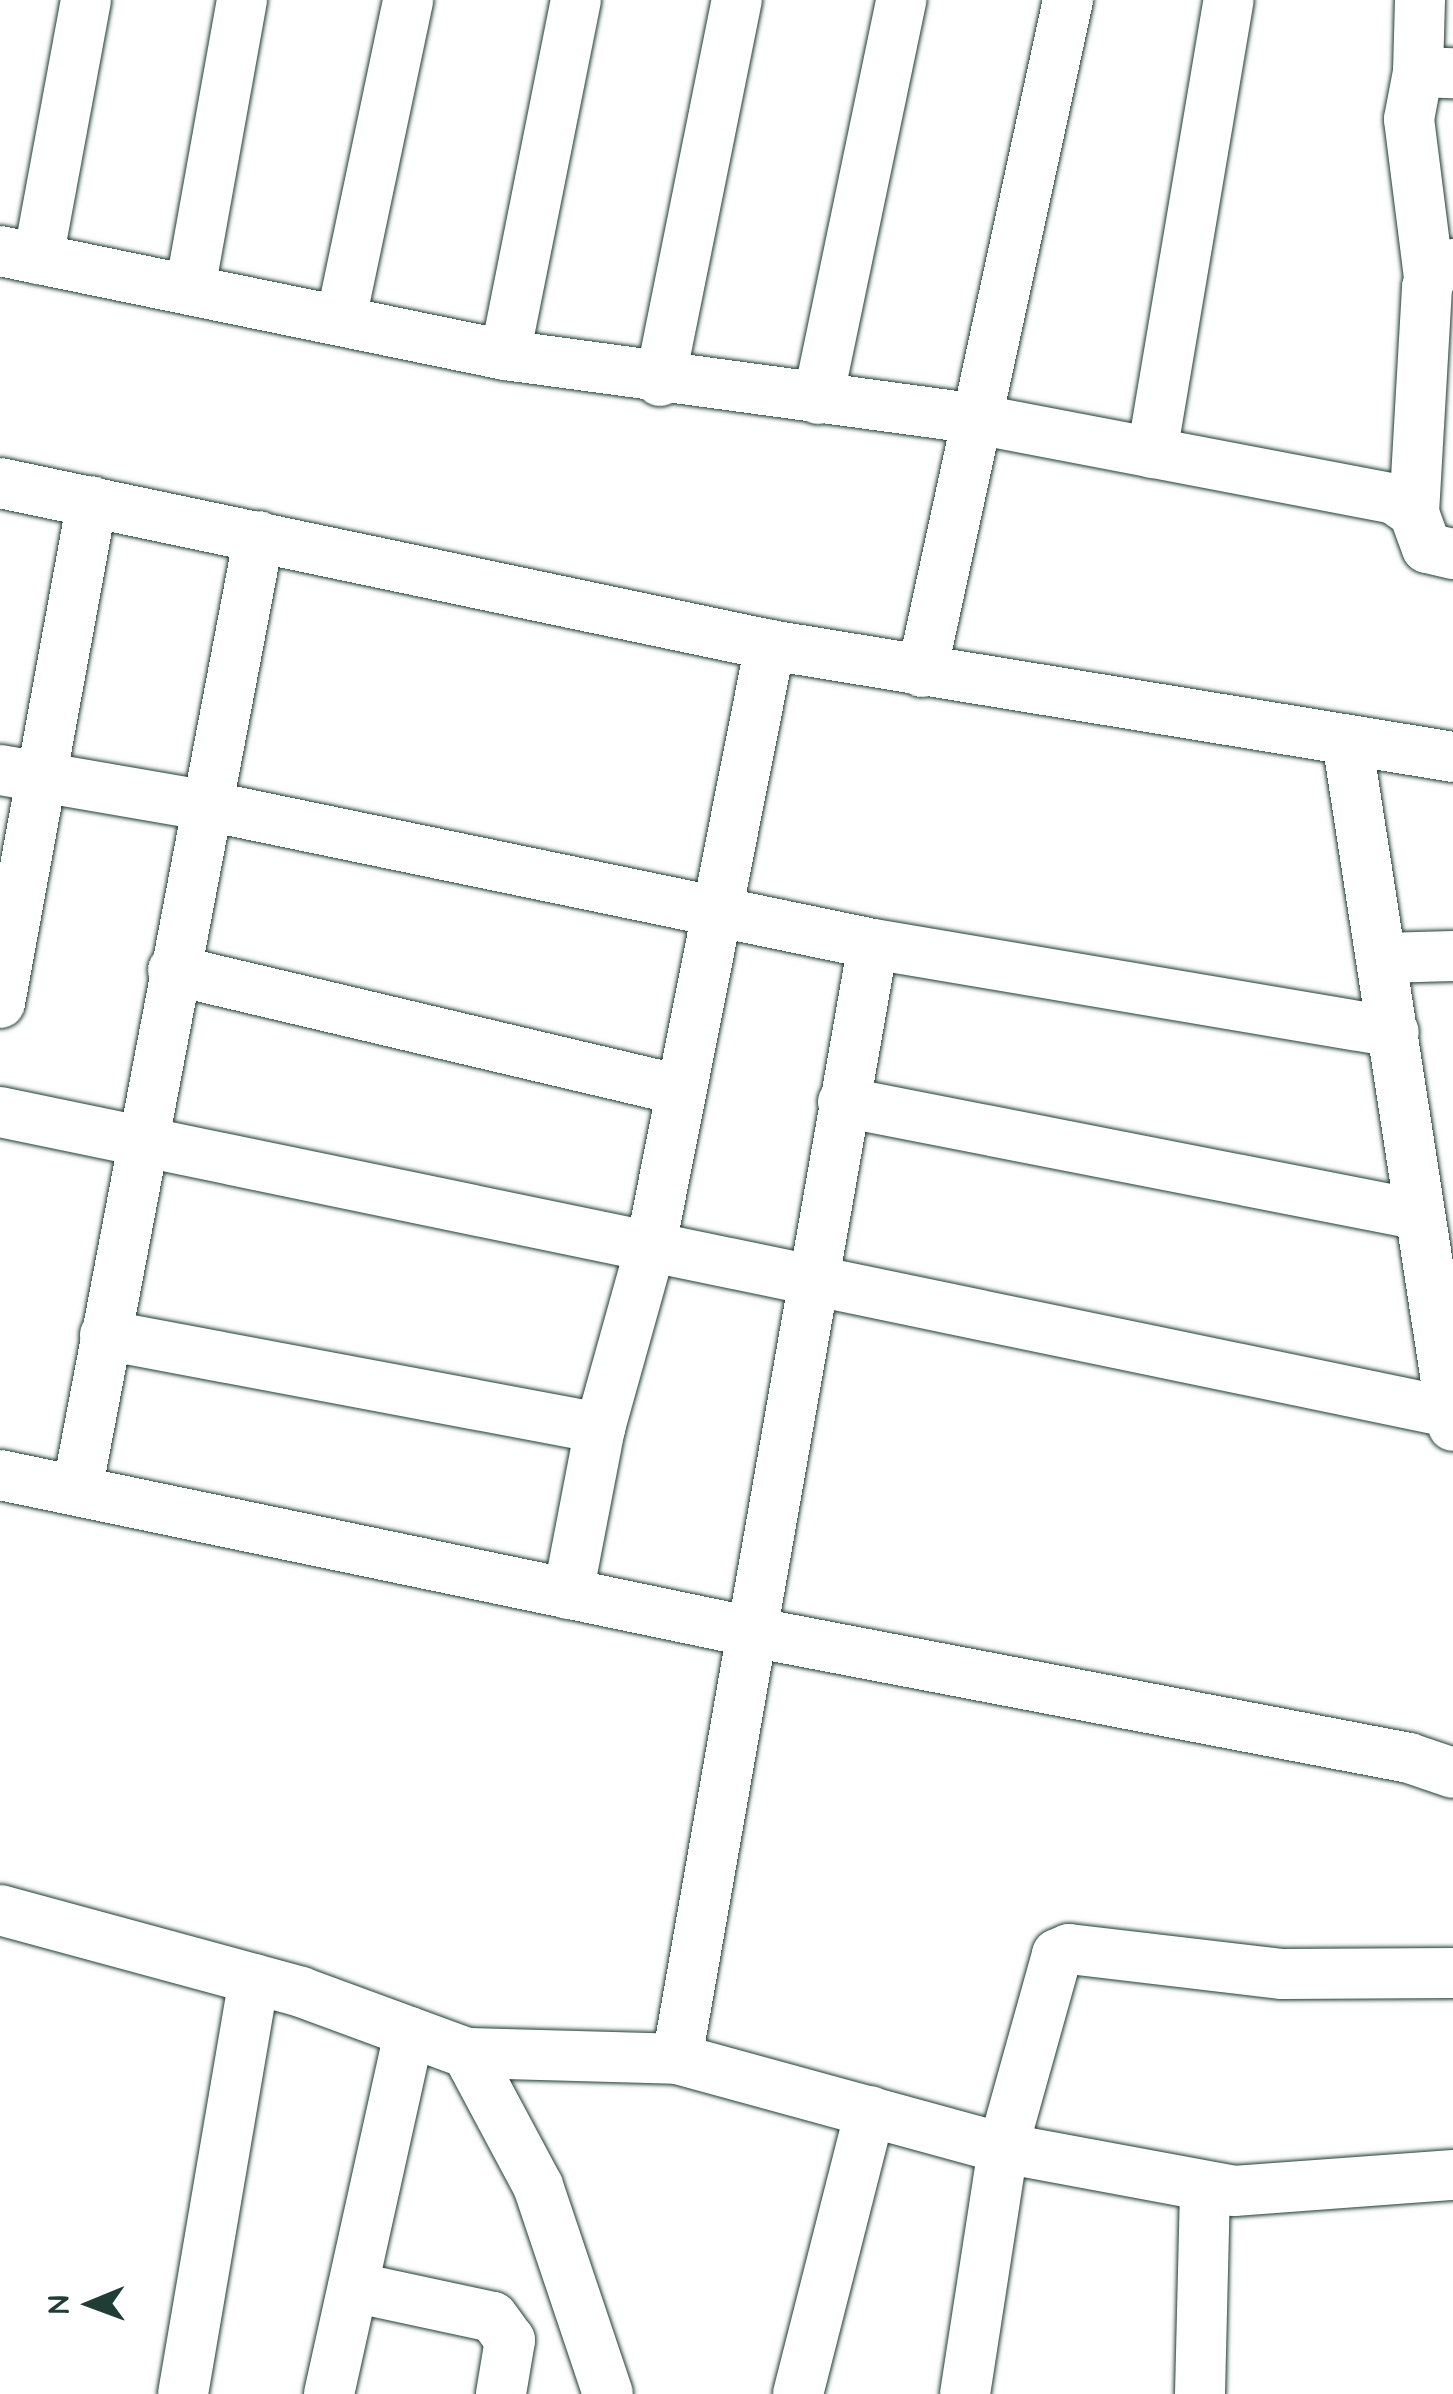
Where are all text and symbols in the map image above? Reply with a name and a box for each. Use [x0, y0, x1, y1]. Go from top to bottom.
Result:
north arrow [40, 2254, 140, 2354]
text: N [40, 2295, 79, 2314]

